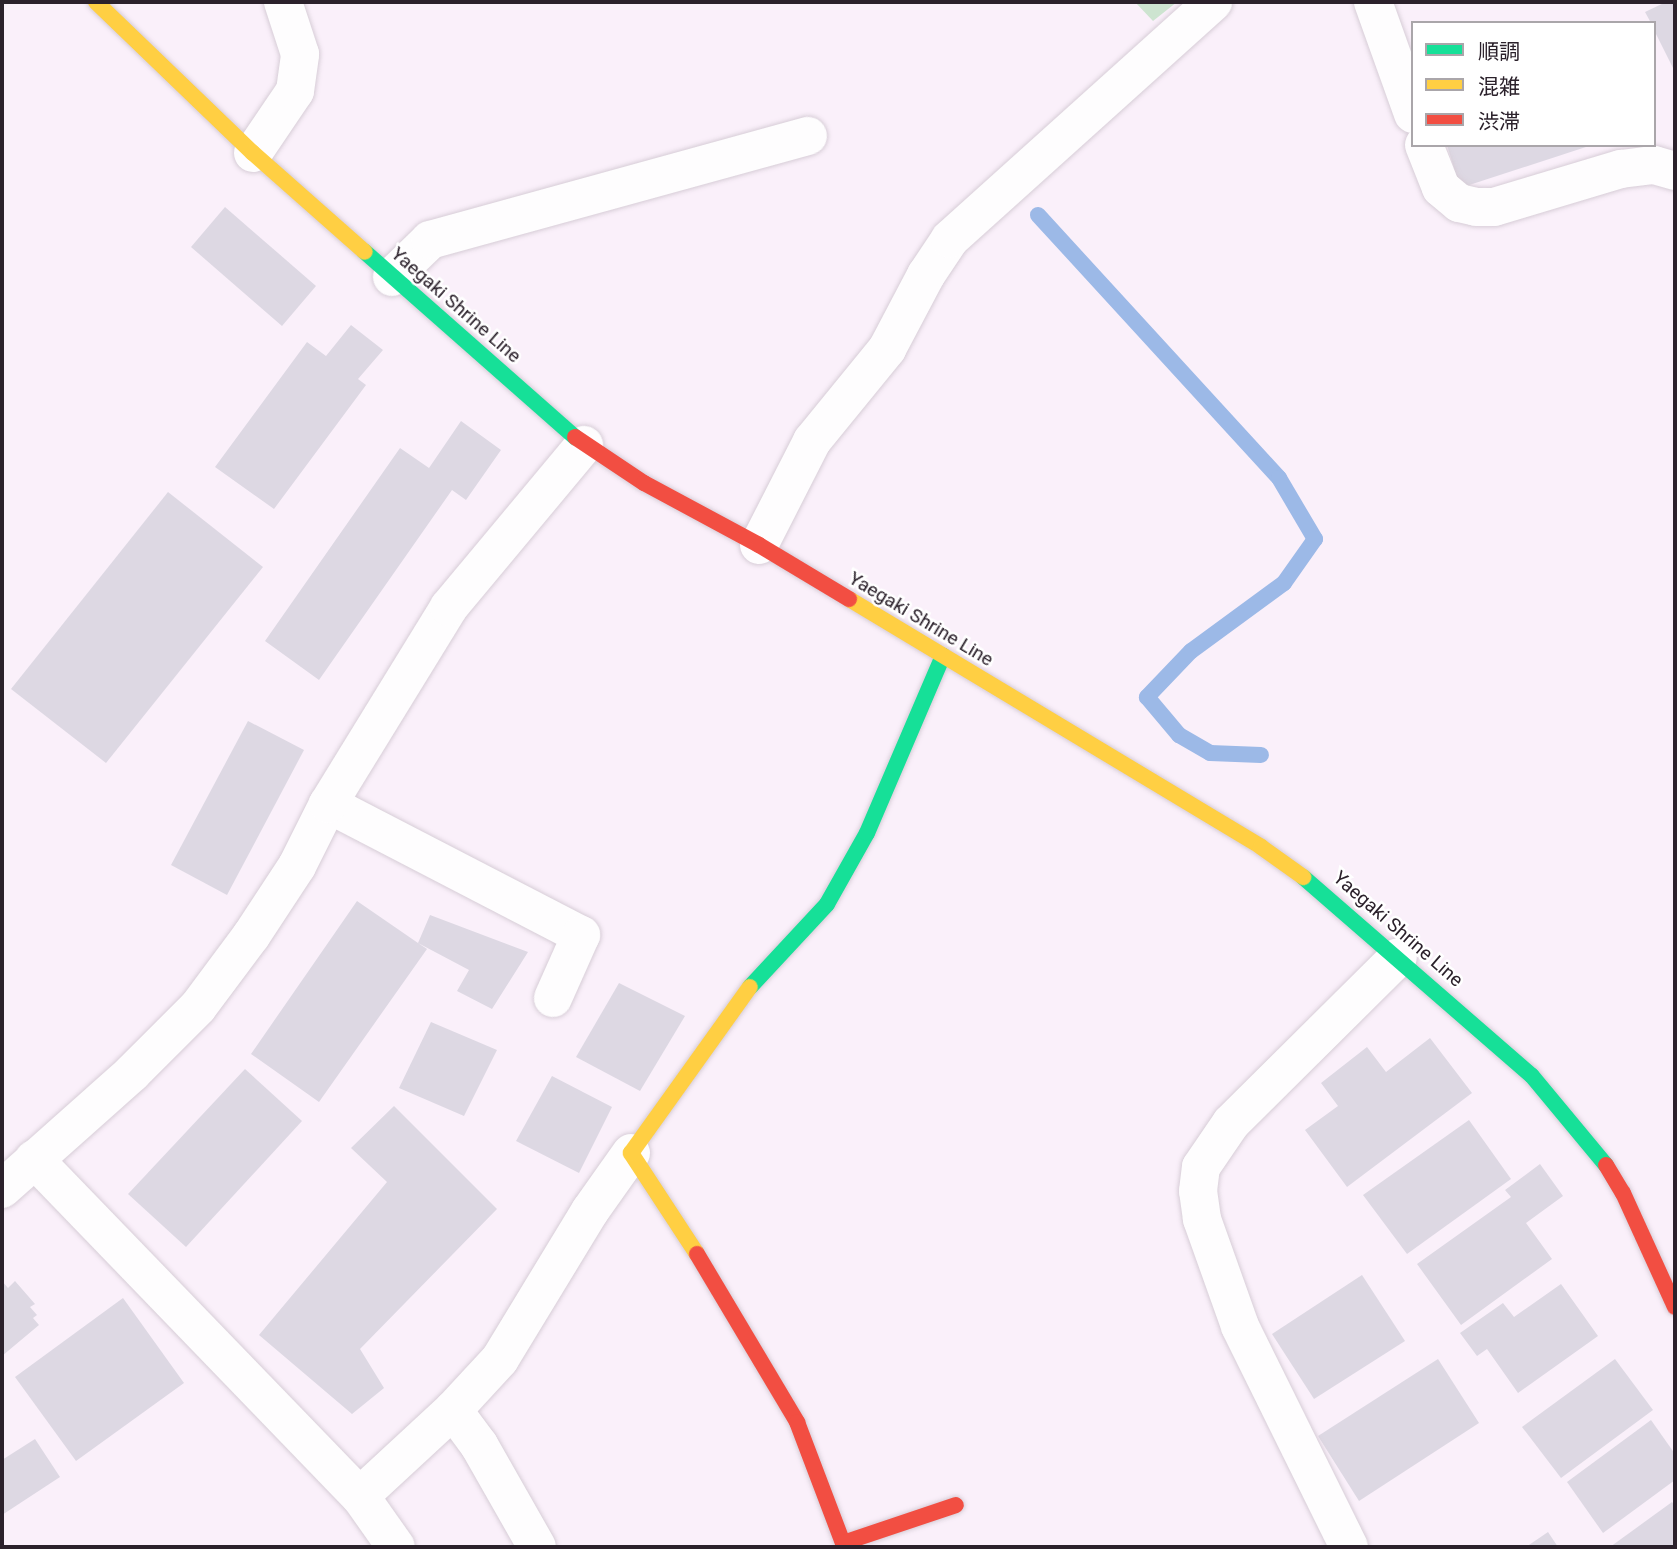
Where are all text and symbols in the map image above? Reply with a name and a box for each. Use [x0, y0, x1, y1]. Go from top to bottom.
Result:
legend [1411, 21, 1656, 147]
text: 順調 [1478, 40, 1520, 64]
text: 混雑 [1478, 75, 1520, 99]
text: 渋滞 [1478, 110, 1520, 134]
street label: Yaegaki Shrine Line [386, 242, 526, 368]
street label: Yaegaki Shrine Line [845, 567, 997, 671]
street label: Yaegaki Shrine Line [1328, 866, 1468, 992]

